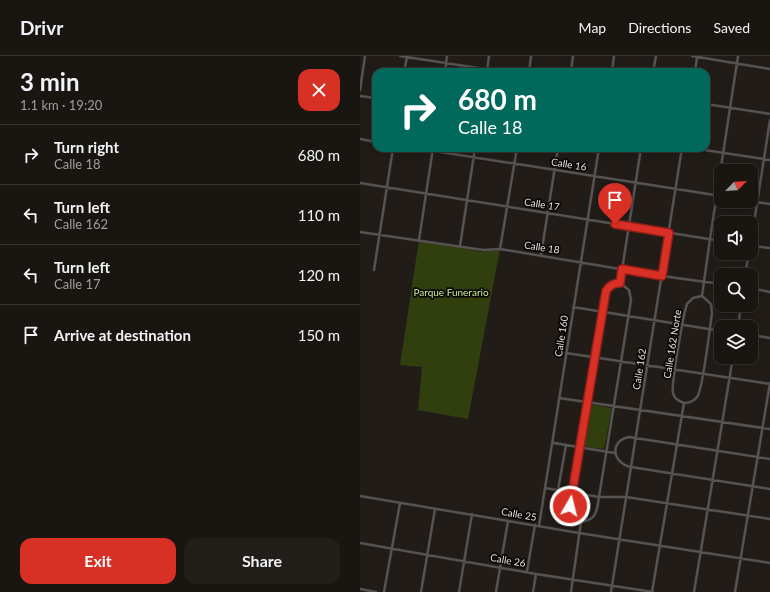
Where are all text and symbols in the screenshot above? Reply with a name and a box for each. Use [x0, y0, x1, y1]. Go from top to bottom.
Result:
text: Drivr [20, 16, 63, 39]
text: Map [579, 19, 606, 36]
text: Directions [628, 19, 691, 36]
text: Saved [713, 19, 750, 36]
text: 3 min [20, 67, 80, 96]
button: close [298, 69, 340, 111]
text: 680 m [458, 82, 537, 116]
icon: right [392, 84, 444, 136]
text: 1.1 km · 19:20 [20, 97, 102, 113]
text: Calle 18 [458, 116, 522, 138]
text: Turn right [54, 138, 119, 156]
icon: right [20, 144, 42, 166]
text: 680 m [298, 146, 340, 164]
street label: Calle 16 [550, 155, 588, 173]
text: Calle 18 [54, 156, 101, 172]
north arrow [714, 164, 758, 208]
map controls [714, 164, 758, 364]
pin [598, 183, 632, 224]
icon: arrive [604, 189, 626, 211]
street label: Calle 17 [523, 195, 561, 213]
text: Turn left [54, 198, 110, 216]
icon: left [20, 204, 42, 226]
text: 110 m [298, 206, 340, 224]
text: Calle 162 [54, 216, 108, 232]
button: sound [714, 216, 758, 260]
street label: Calle 18 [523, 238, 561, 256]
text: Turn left [54, 258, 110, 276]
icon: left [20, 264, 42, 286]
text: 120 m [298, 266, 340, 284]
button: search [714, 268, 758, 312]
text: Calle 17 [54, 276, 101, 292]
park label: Parque Funerario [413, 286, 489, 298]
street label: Calle 162 Norte [661, 309, 683, 379]
street label: Calle 160 [552, 314, 570, 357]
button: layers [714, 320, 758, 364]
icon: arrive [20, 324, 42, 346]
text: Arrive at destination [54, 326, 191, 344]
text: 150 m [298, 326, 340, 344]
street label: Calle 162 [630, 347, 648, 390]
position arrow [549, 485, 591, 527]
street label: Calle 25 [500, 505, 538, 523]
button: Exit [20, 538, 176, 584]
button: Share [184, 538, 340, 584]
street label: Calle 26 [489, 551, 527, 569]

